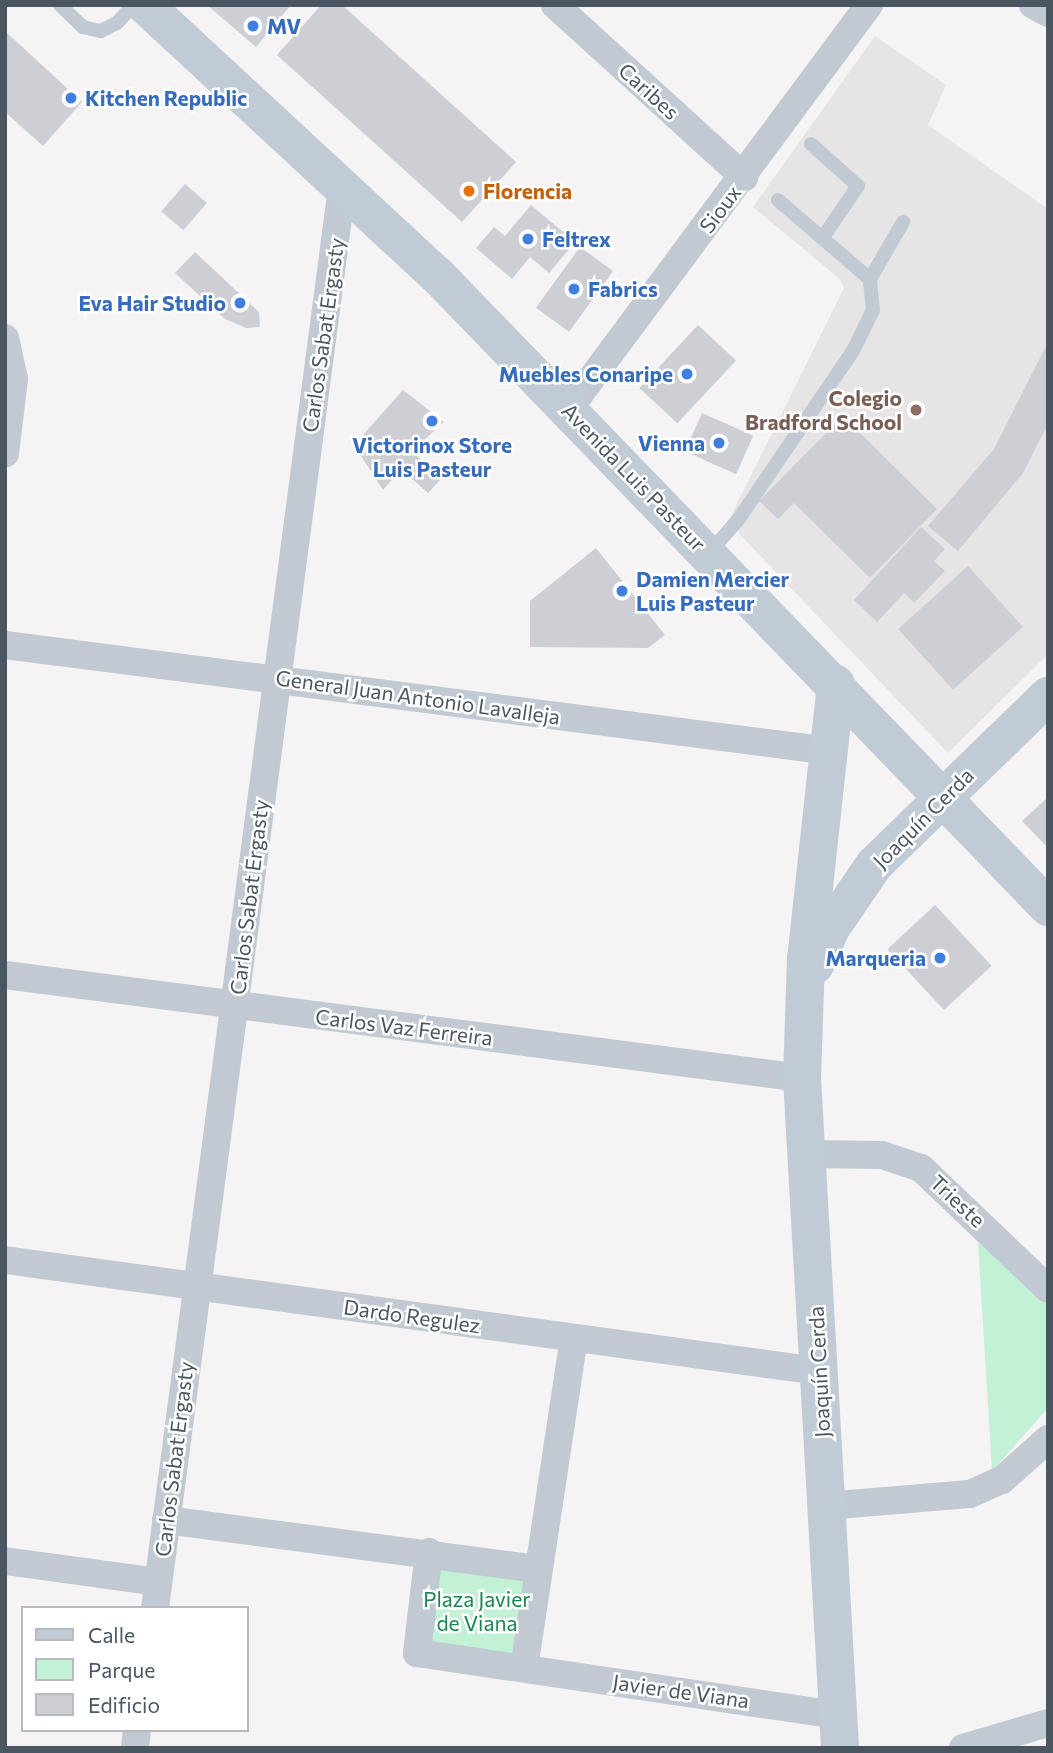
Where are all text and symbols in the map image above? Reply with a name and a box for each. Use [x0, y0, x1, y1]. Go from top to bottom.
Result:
place label: MV [267, 13, 301, 39]
marker: MV [245, 18, 261, 34]
street label: Caribes [614, 57, 684, 125]
place label: Kitchen Republic [85, 85, 247, 111]
marker: Kitchen Republic [63, 90, 79, 106]
place label: Florencia [483, 178, 572, 204]
street label: Sioux [694, 180, 746, 238]
marker: Florencia [461, 183, 477, 199]
place label: Feltrex [542, 226, 611, 252]
marker: Feltrex [520, 231, 536, 247]
street label: Carlos Sabat Ergasty [297, 236, 349, 434]
place label: Fabrics [588, 276, 658, 302]
marker: Fabrics [566, 281, 582, 297]
place label: Eva Hair Studio [78, 290, 226, 316]
marker: Eva Hair Studio [232, 295, 248, 311]
place label: Muebles Conaripe [499, 361, 673, 387]
marker: Muebles Conaripe [679, 366, 695, 382]
place label: Colegio Bradford School [745, 385, 902, 435]
street label: Avenida Luis Pasteur [557, 398, 711, 556]
marker: Colegio Bradford School [908, 402, 924, 418]
marker: Victorinox Store Luis Pasteur [424, 413, 440, 429]
place label: Vienna [638, 430, 705, 456]
place label: Victorinox Store Luis Pasteur [352, 432, 512, 482]
marker: Vienna [711, 435, 727, 451]
place label: Damien Mercier Luis Pasteur [636, 566, 789, 616]
marker: Damien Mercier Luis Pasteur [614, 583, 630, 599]
street label: General Juan Antonio Lavalleja [274, 665, 562, 729]
street label: Joaquín Cerda [868, 763, 978, 873]
street label: Carlos Sabat Ergasty [225, 798, 273, 996]
place label: Marqueria [826, 945, 926, 971]
marker: Marqueria [932, 950, 948, 966]
street label: Carlos Vaz Ferreira [314, 1004, 494, 1050]
street label: Trieste [925, 1169, 991, 1233]
street label: Dardo Regulez [342, 1294, 482, 1338]
street label: Joaquín Cerda [803, 1306, 835, 1438]
street label: Carlos Sabat Ergasty [150, 1360, 198, 1558]
park label: Plaza Javier de Viana [423, 1586, 531, 1636]
legend [21, 1606, 248, 1732]
text: Calle [88, 1622, 135, 1647]
text: Parque [88, 1657, 155, 1682]
street label: Javier de Viana [611, 1669, 751, 1713]
text: Edificio [88, 1692, 160, 1717]

